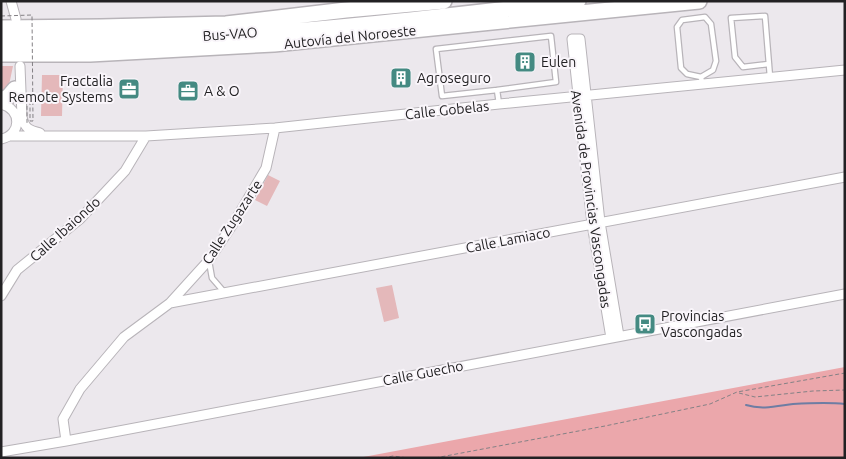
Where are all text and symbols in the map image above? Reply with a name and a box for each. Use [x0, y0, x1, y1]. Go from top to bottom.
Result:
street label: Autovía del Noroeste [283, 22, 417, 52]
street label: Bus-VAO [202, 24, 258, 44]
building icon: Eulen [513, 50, 537, 74]
place label: Eulen [541, 54, 576, 70]
building icon: Agroseguro [389, 66, 413, 90]
place label: Agroseguro [417, 70, 491, 86]
place label: Fractalia Remote Systems [9, 73, 113, 105]
office icon: Fractalia Remote Systems [117, 77, 141, 101]
office icon: A & O [176, 79, 200, 103]
place label: A & O [204, 83, 240, 99]
street label: Avenida de Provincias Vascongadas [568, 89, 614, 309]
street label: Calle Gobelas [404, 98, 490, 122]
street label: Calle Zugazarte [199, 177, 265, 267]
street label: Calle Ibaiondo [27, 193, 103, 265]
street label: Calle Lamiaco [464, 224, 552, 256]
place label: Provincias Vascongadas [661, 308, 742, 340]
bus stop icon: Provincias Vascongadas [633, 312, 657, 336]
street label: Calle Guecho [381, 357, 465, 389]

